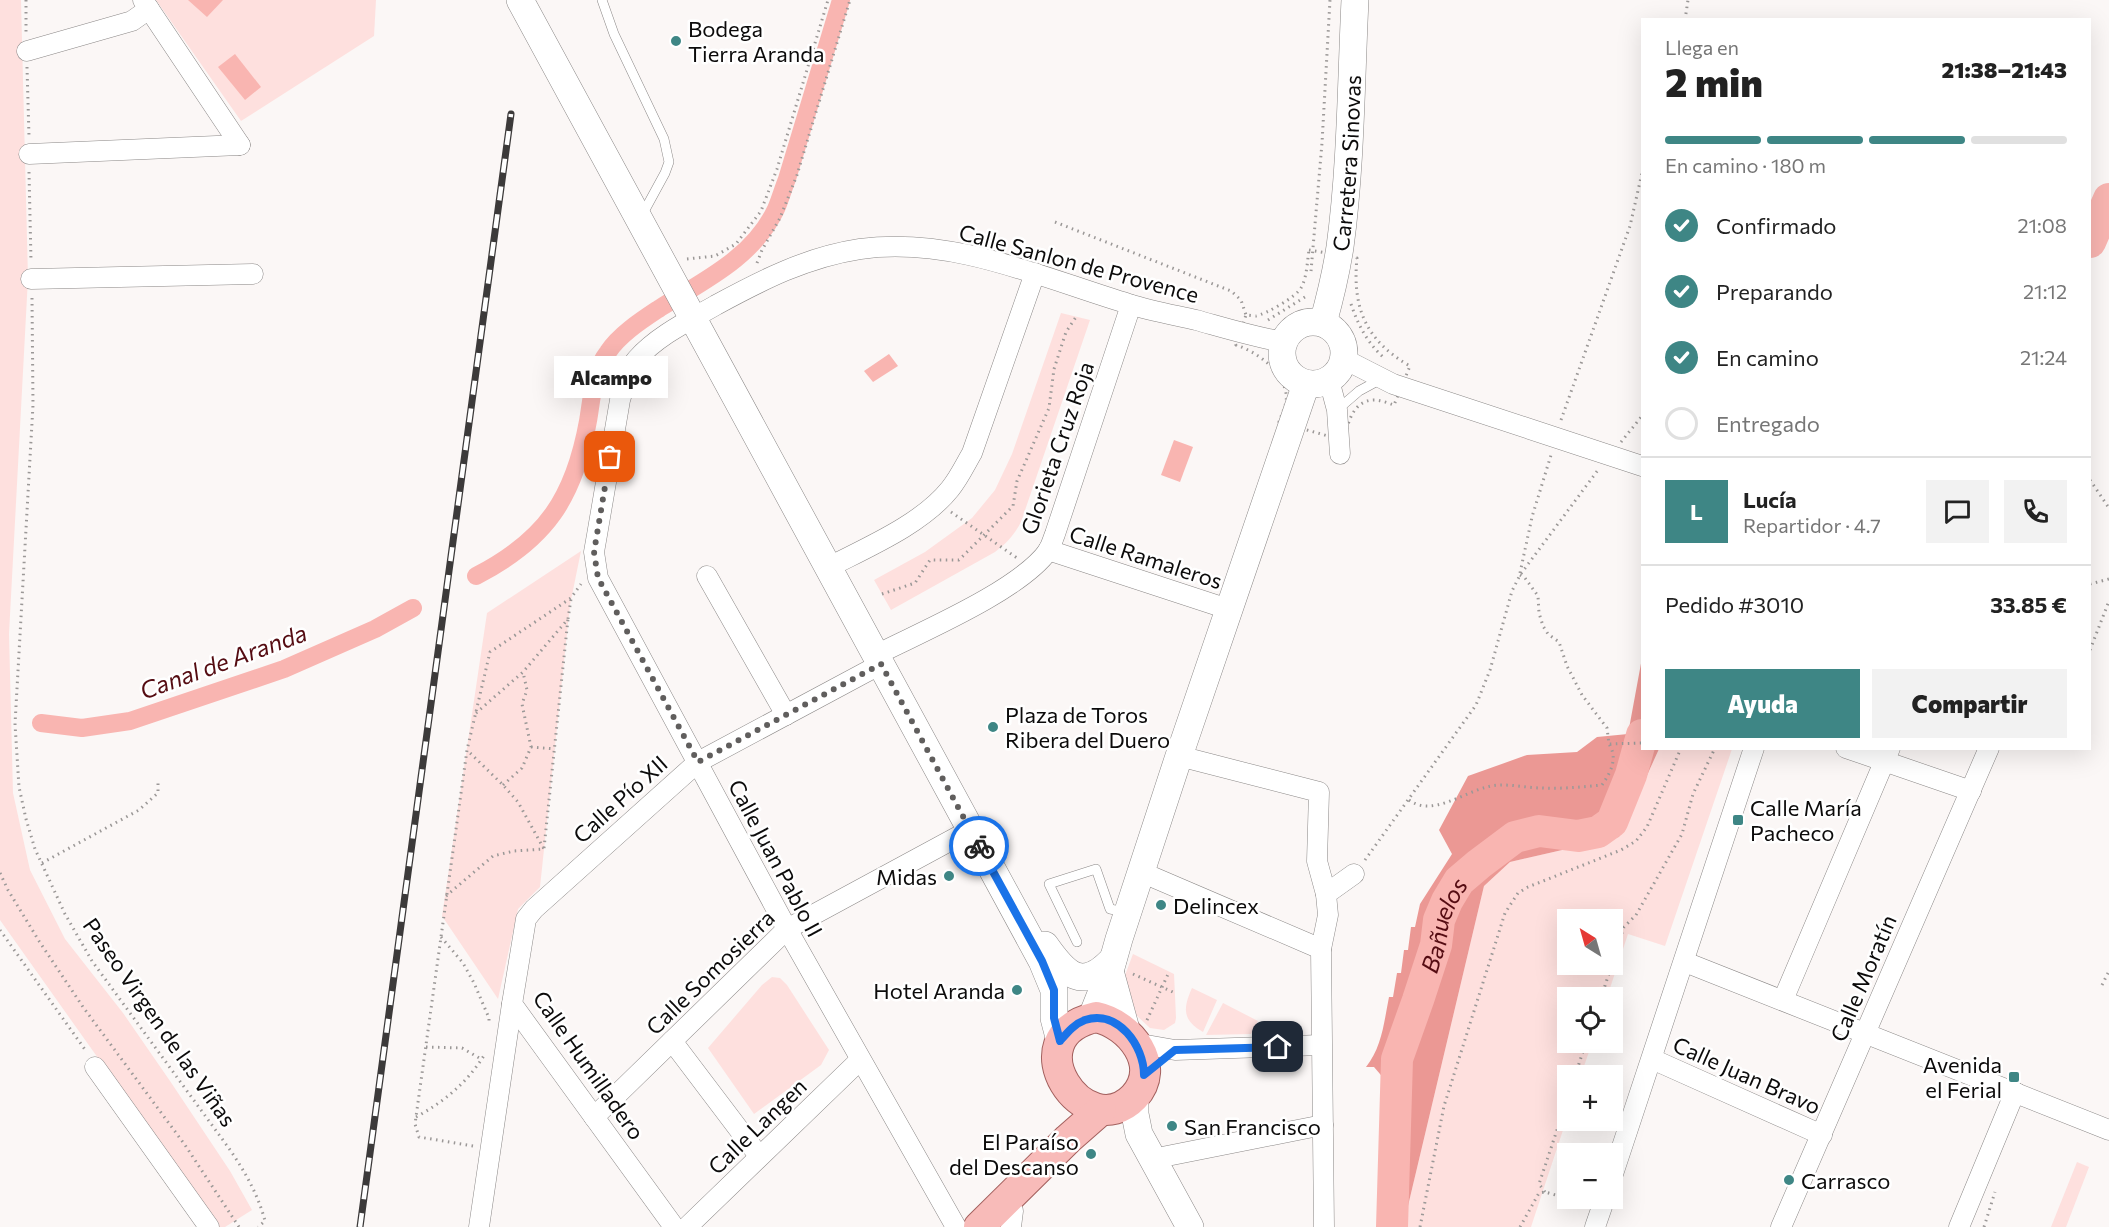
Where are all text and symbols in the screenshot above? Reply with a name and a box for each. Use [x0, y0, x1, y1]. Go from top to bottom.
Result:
place label: Bodega Tierra Aranda [688, 15, 825, 67]
marker: Bodega Tierra Aranda [669, 34, 683, 48]
text: Llega en [1665, 35, 1739, 59]
text: 21:38–21:43 [1942, 56, 2067, 83]
text: 2 min [1665, 57, 1763, 105]
street label: Carretera Sinovas [1326, 75, 1366, 253]
text: En camino · 180 m [1665, 153, 1826, 177]
icon: check [1665, 209, 1698, 242]
text: Confirmado [1716, 212, 1837, 239]
text: 21:08 [2017, 213, 2067, 237]
street label: Calle Sanlon de Provence [956, 218, 1202, 308]
icon: check [1665, 275, 1698, 308]
text: Preparando [1716, 278, 1833, 305]
text: 21:12 [2023, 279, 2067, 303]
icon: check [1665, 341, 1698, 374]
text: En camino [1716, 344, 1819, 371]
text: 21:24 [2020, 345, 2067, 369]
callout: Alcampo [553, 355, 667, 397]
street label: Glorieta Cruz Roja [1015, 358, 1099, 538]
text: Alcampo [570, 365, 652, 389]
text: Entregado [1716, 410, 1820, 437]
pin [584, 431, 635, 482]
icon: bag [593, 440, 626, 473]
button: chat [1926, 480, 1989, 543]
button: phone [2004, 480, 2067, 543]
text: Lucía [1743, 486, 1797, 513]
text: L [1690, 498, 1703, 525]
text: Repartidor · 4.7 [1743, 513, 1881, 537]
street label: Calle Ramaleros [1066, 520, 1226, 594]
text: Pedido #3010 [1665, 591, 1804, 618]
text: 33.85 € [1990, 591, 2067, 618]
water label: Canal de Aranda [135, 617, 311, 705]
button: Ayuda [1665, 669, 1860, 738]
button: Compartir [1872, 669, 2067, 738]
place label: Plaza de Toros Ribera del Duero [1005, 701, 1170, 753]
marker: Plaza de Toros Ribera del Duero [986, 720, 1000, 734]
street label: Calle Pío XII [567, 750, 673, 848]
street label: Calle Juan Pablo II [723, 775, 829, 941]
place label: Calle María Pacheco [1750, 794, 1862, 846]
marker: Calle María Pacheco [1731, 813, 1745, 827]
courier [949, 816, 1009, 876]
icon: bike [963, 830, 996, 863]
place label: Midas [876, 863, 937, 890]
marker: Midas [942, 869, 956, 883]
water label: Bañuelos [1413, 872, 1472, 976]
place label: Delincex [1173, 892, 1259, 919]
marker: Delincex [1154, 898, 1168, 912]
street label: Calle Somosierra [640, 904, 780, 1040]
north arrow [1557, 909, 1623, 975]
map controls [1557, 909, 1623, 1209]
street label: Calle Moratín [1824, 911, 1902, 1045]
street label: Paseo Virgen de las Viñas [78, 912, 242, 1132]
place label: Hotel Aranda [873, 977, 1005, 1004]
marker: Hotel Aranda [1010, 983, 1024, 997]
street label: Calle Humilladero [528, 985, 650, 1145]
button: locate [1557, 987, 1623, 1053]
pin [1252, 1021, 1303, 1072]
icon: home [1261, 1030, 1294, 1063]
street label: Calle Juan Bravo [1669, 1030, 1825, 1120]
place label: Avenida el Ferial [1923, 1051, 2002, 1103]
button: + [1557, 1065, 1623, 1131]
marker: Avenida el Ferial [2007, 1070, 2021, 1084]
street label: Calle Langen [702, 1072, 812, 1180]
place label: San Francisco [1184, 1113, 1321, 1140]
marker: San Francisco [1165, 1119, 1179, 1133]
place label: El Paraíso del Descanso [949, 1128, 1079, 1180]
button: − [1557, 1143, 1623, 1209]
marker: El Paraíso del Descanso [1084, 1147, 1098, 1161]
place label: Carrasco [1801, 1167, 1890, 1194]
marker: Carrasco [1782, 1173, 1796, 1187]

